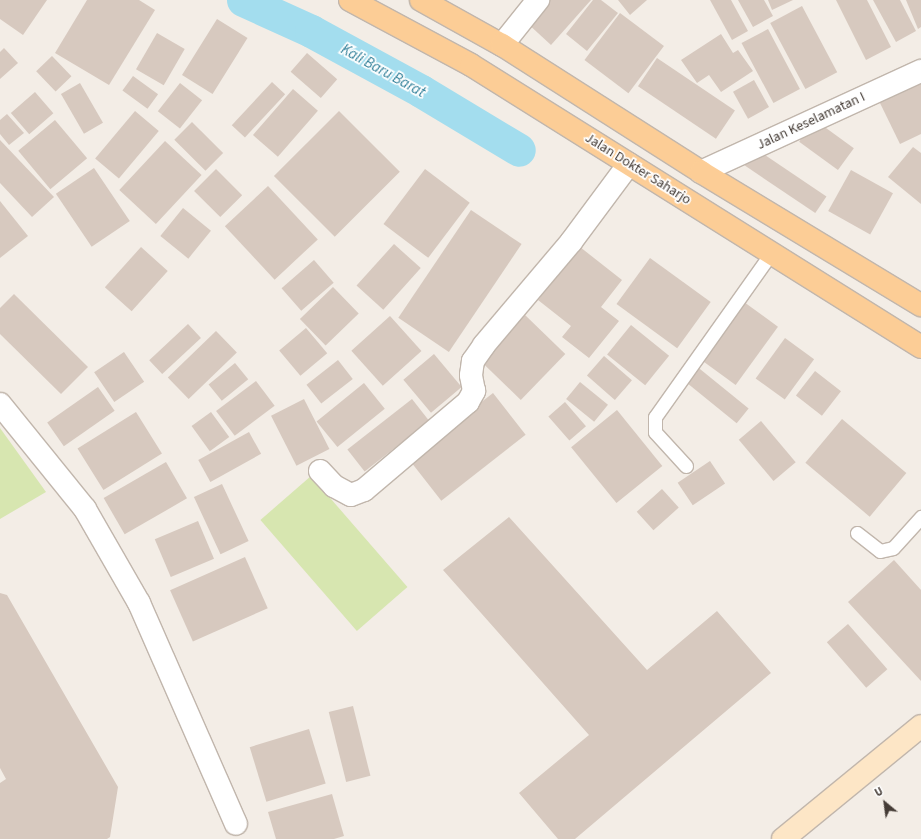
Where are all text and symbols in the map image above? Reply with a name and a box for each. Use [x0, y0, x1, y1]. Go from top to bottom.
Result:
water label: Kali Baru Barat [338, 40, 428, 102]
street label: Jalan Keselamatan I [754, 89, 868, 153]
street label: Jalan Dokter Saharjo [582, 130, 694, 208]
north arrow [865, 783, 905, 823]
text: U [872, 784, 886, 800]

